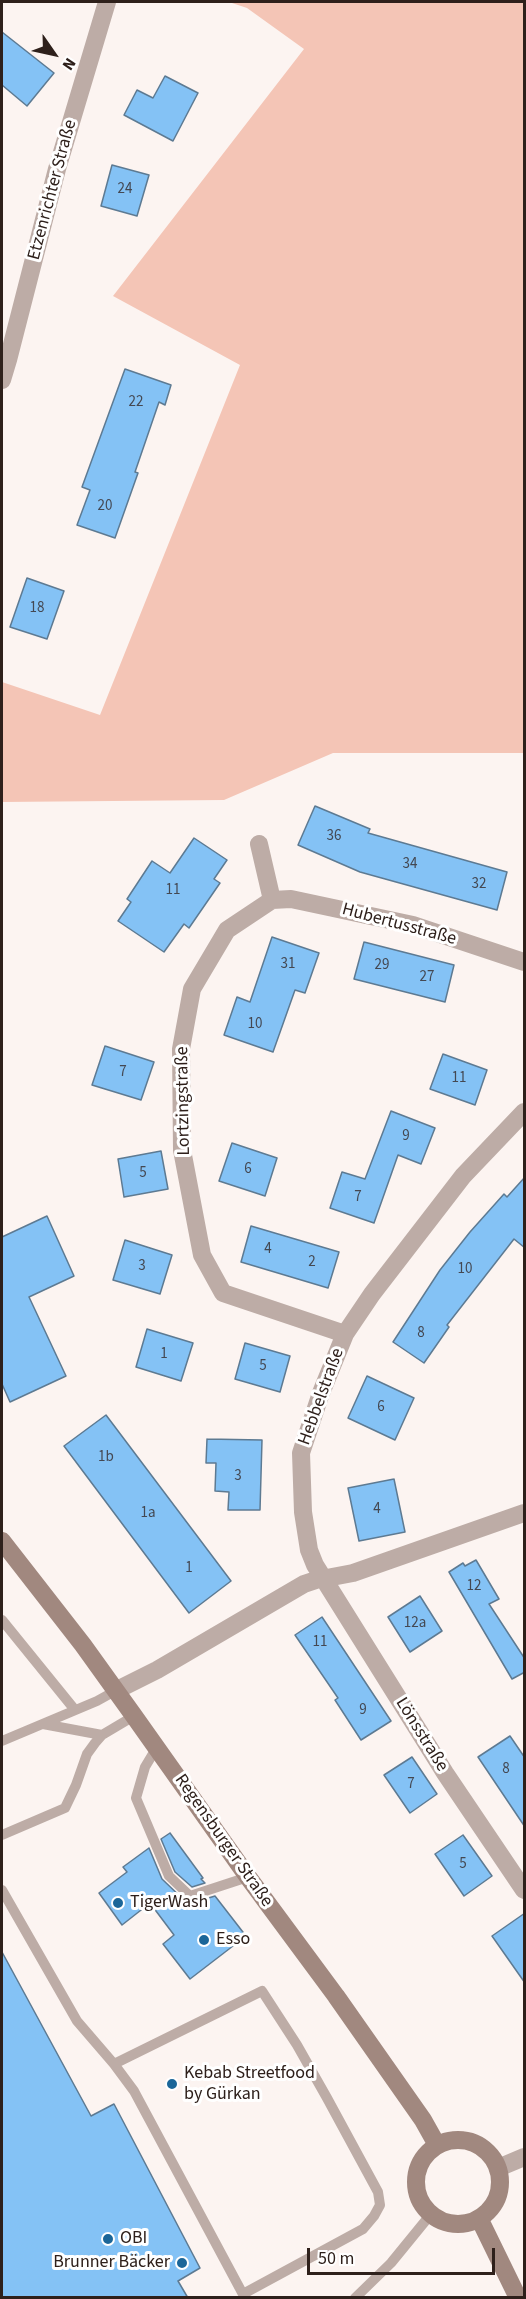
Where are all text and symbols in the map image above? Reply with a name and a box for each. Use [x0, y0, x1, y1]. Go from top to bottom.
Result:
north arrow [24, 24, 84, 84]
text: N [57, 53, 81, 75]
street label: Etzenrichter Straße [24, 118, 82, 262]
house number: 24 [118, 181, 132, 199]
house number: 22 [129, 394, 143, 412]
house number: 20 [98, 498, 112, 516]
house number: 18 [30, 600, 44, 618]
house number: 36 [327, 828, 341, 846]
house number: 34 [403, 856, 417, 874]
house number: 32 [472, 876, 486, 894]
house number: 11 [166, 882, 180, 900]
street label: Hubertusstraße [339, 899, 459, 951]
house number: 31 [281, 956, 295, 974]
house number: 29 [375, 957, 389, 975]
house number: 27 [420, 969, 434, 987]
house number: 10 [248, 1016, 262, 1034]
street label: Lortzingstraße [172, 1046, 196, 1156]
house number: 7 [119, 1064, 127, 1082]
house number: 11 [452, 1070, 466, 1088]
house number: 9 [402, 1128, 410, 1146]
house number: 6 [244, 1161, 252, 1179]
house number: 5 [139, 1165, 147, 1183]
house number: 7 [354, 1189, 362, 1207]
house number: 4 [264, 1241, 272, 1259]
house number: 2 [308, 1254, 316, 1272]
house number: 3 [138, 1258, 146, 1276]
house number: 10 [458, 1261, 472, 1279]
house number: 8 [417, 1325, 425, 1343]
house number: 1 [160, 1346, 168, 1364]
street label: Hebbelstraße [294, 1346, 350, 1448]
house number: 5 [259, 1358, 267, 1376]
house number: 6 [377, 1399, 385, 1417]
house number: 1b [98, 1449, 114, 1467]
house number: 3 [234, 1468, 242, 1486]
house number: 4 [373, 1501, 381, 1519]
house number: 1a [140, 1505, 156, 1523]
house number: 1 [185, 1560, 193, 1578]
house number: 12 [467, 1578, 481, 1596]
house number: 12a [404, 1615, 426, 1633]
house number: 11 [313, 1634, 327, 1652]
street label: Lönsstraße [390, 1694, 452, 1776]
house number: 9 [359, 1702, 367, 1720]
house number: 8 [502, 1761, 510, 1779]
street label: Regensburger Straße [169, 1771, 277, 1911]
house number: 7 [407, 1776, 415, 1794]
house number: 5 [459, 1856, 467, 1874]
place label: TigerWash [130, 1892, 208, 1914]
marker: TigerWash [111, 1896, 125, 1910]
place label: Esso [216, 1929, 250, 1951]
marker: Esso [197, 1933, 211, 1947]
place label: Kebab Streetfood by Gürkan [184, 2063, 315, 2106]
marker: Kebab Streetfood by Gürkan [165, 2077, 179, 2091]
place label: OBI [120, 2228, 147, 2250]
marker: OBI [101, 2232, 115, 2246]
scale bar [310, 2236, 498, 2274]
text: 50 m [318, 2246, 354, 2271]
place label: Brunner Bäcker [53, 2252, 170, 2274]
marker: Brunner Bäcker [175, 2256, 189, 2270]

